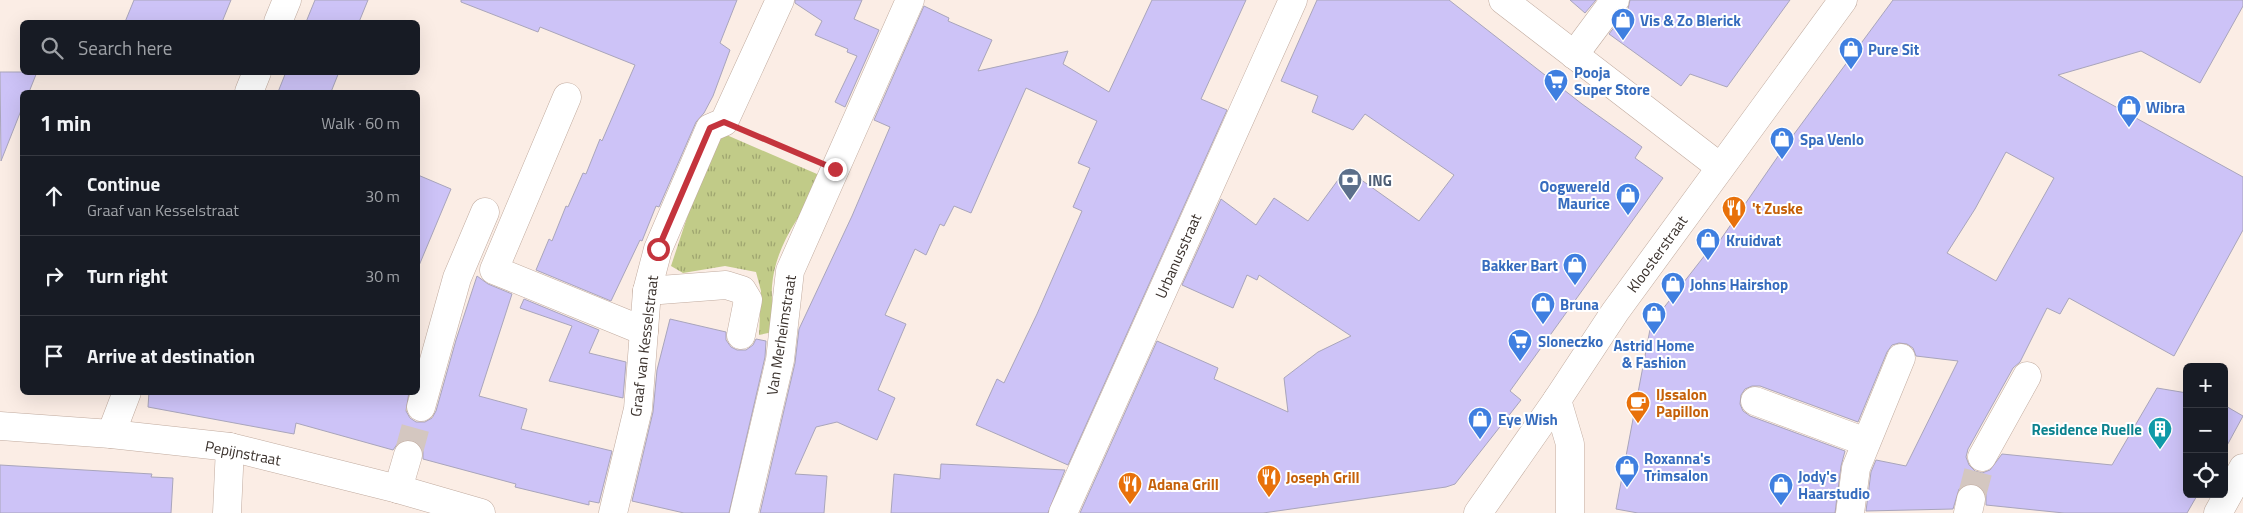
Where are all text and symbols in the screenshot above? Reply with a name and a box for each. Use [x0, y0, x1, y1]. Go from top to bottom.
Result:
shop icon: Vis & Zo Blerick [1610, 7, 1636, 41]
place label: Vis & Zo Blerick [1640, 9, 1741, 32]
search box [20, 20, 420, 75]
text: Search here [78, 33, 172, 62]
icon: search [38, 34, 66, 62]
shop icon: Pure Sit [1838, 36, 1864, 70]
place label: Pure Sit [1868, 38, 1920, 61]
place label: Pooja Super Store [1574, 61, 1650, 101]
supermarket icon: Pooja Super Store [1543, 68, 1569, 102]
shop icon: Wibra [2116, 94, 2142, 128]
place label: Wibra [2146, 96, 2186, 119]
text: 1 min [40, 107, 91, 139]
text: Walk · 60 m [321, 111, 400, 135]
shop icon: Spa Venlo [1769, 126, 1795, 160]
place label: Spa Venlo [1800, 128, 1864, 151]
route end [824, 158, 847, 181]
bank icon: ING [1337, 167, 1363, 201]
text: Continue [87, 169, 160, 198]
place label: ING [1368, 169, 1392, 192]
place label: Oogwereld Maurice [1539, 175, 1610, 215]
icon: ahead [40, 182, 68, 210]
shop icon: Oogwereld Maurice [1615, 182, 1641, 216]
text: 30 m [365, 184, 400, 208]
restaurant icon: 't Zuske [1721, 195, 1747, 229]
place label: 't Zuske [1752, 197, 1803, 220]
text: Graaf van Kesselstraat [87, 198, 239, 222]
street label: Urbanusstraat [1149, 209, 1207, 302]
street label: Kloosterstraat [1621, 210, 1693, 297]
shop icon: Kruidvat [1695, 227, 1721, 261]
place label: Kruidvat [1726, 229, 1782, 252]
route start [647, 238, 670, 261]
shop icon: Bakker Bart [1562, 252, 1588, 286]
place label: Bakker Bart [1482, 254, 1559, 277]
text: Turn right [87, 261, 168, 290]
icon: right [40, 262, 68, 290]
text: 30 m [365, 264, 400, 288]
shop icon: Johns Hairshop [1660, 271, 1686, 305]
street label: Van Merheimstraat [760, 272, 802, 397]
street label: Graaf van Kesselstraat [624, 273, 664, 418]
place label: Johns Hairshop [1690, 273, 1788, 296]
shop icon: Bruna [1530, 291, 1556, 325]
place label: Bruna [1560, 293, 1599, 316]
shop icon: Astrid Home & Fashion [1641, 301, 1667, 335]
supermarket icon: Sloneczko [1507, 328, 1533, 362]
place label: Sloneczko [1538, 330, 1603, 353]
place label: Astrid Home & Fashion [1614, 334, 1695, 374]
text: Arrive at destination [87, 341, 255, 370]
icon: arrive [40, 342, 68, 370]
map controls [2183, 363, 2228, 498]
button: + [2183, 363, 2228, 408]
place label: IJssalon Papillon [1656, 383, 1709, 423]
cafe icon: IJssalon Papillon [1625, 390, 1651, 424]
shop icon: Eye Wish [1467, 406, 1493, 440]
place label: Eye Wish [1498, 408, 1558, 431]
button: − [2183, 408, 2228, 453]
building icon: Residence Ruelle [2147, 416, 2173, 450]
place label: Residence Ruelle [2031, 418, 2142, 441]
street label: Pepijnstraat [203, 434, 284, 472]
place label: Roxanna's Trimsalon [1644, 447, 1711, 487]
button: locate [2183, 453, 2228, 498]
shop icon: Roxanna's Trimsalon [1614, 454, 1640, 488]
restaurant icon: Joseph Grill [1256, 464, 1282, 498]
place label: Jody's Haarstudio [1798, 465, 1870, 505]
place label: Joseph Grill [1286, 466, 1360, 489]
restaurant icon: Adana Grill [1117, 471, 1143, 505]
shop icon: Jody's Haarstudio [1768, 472, 1794, 506]
place label: Adana Grill [1148, 473, 1219, 496]

